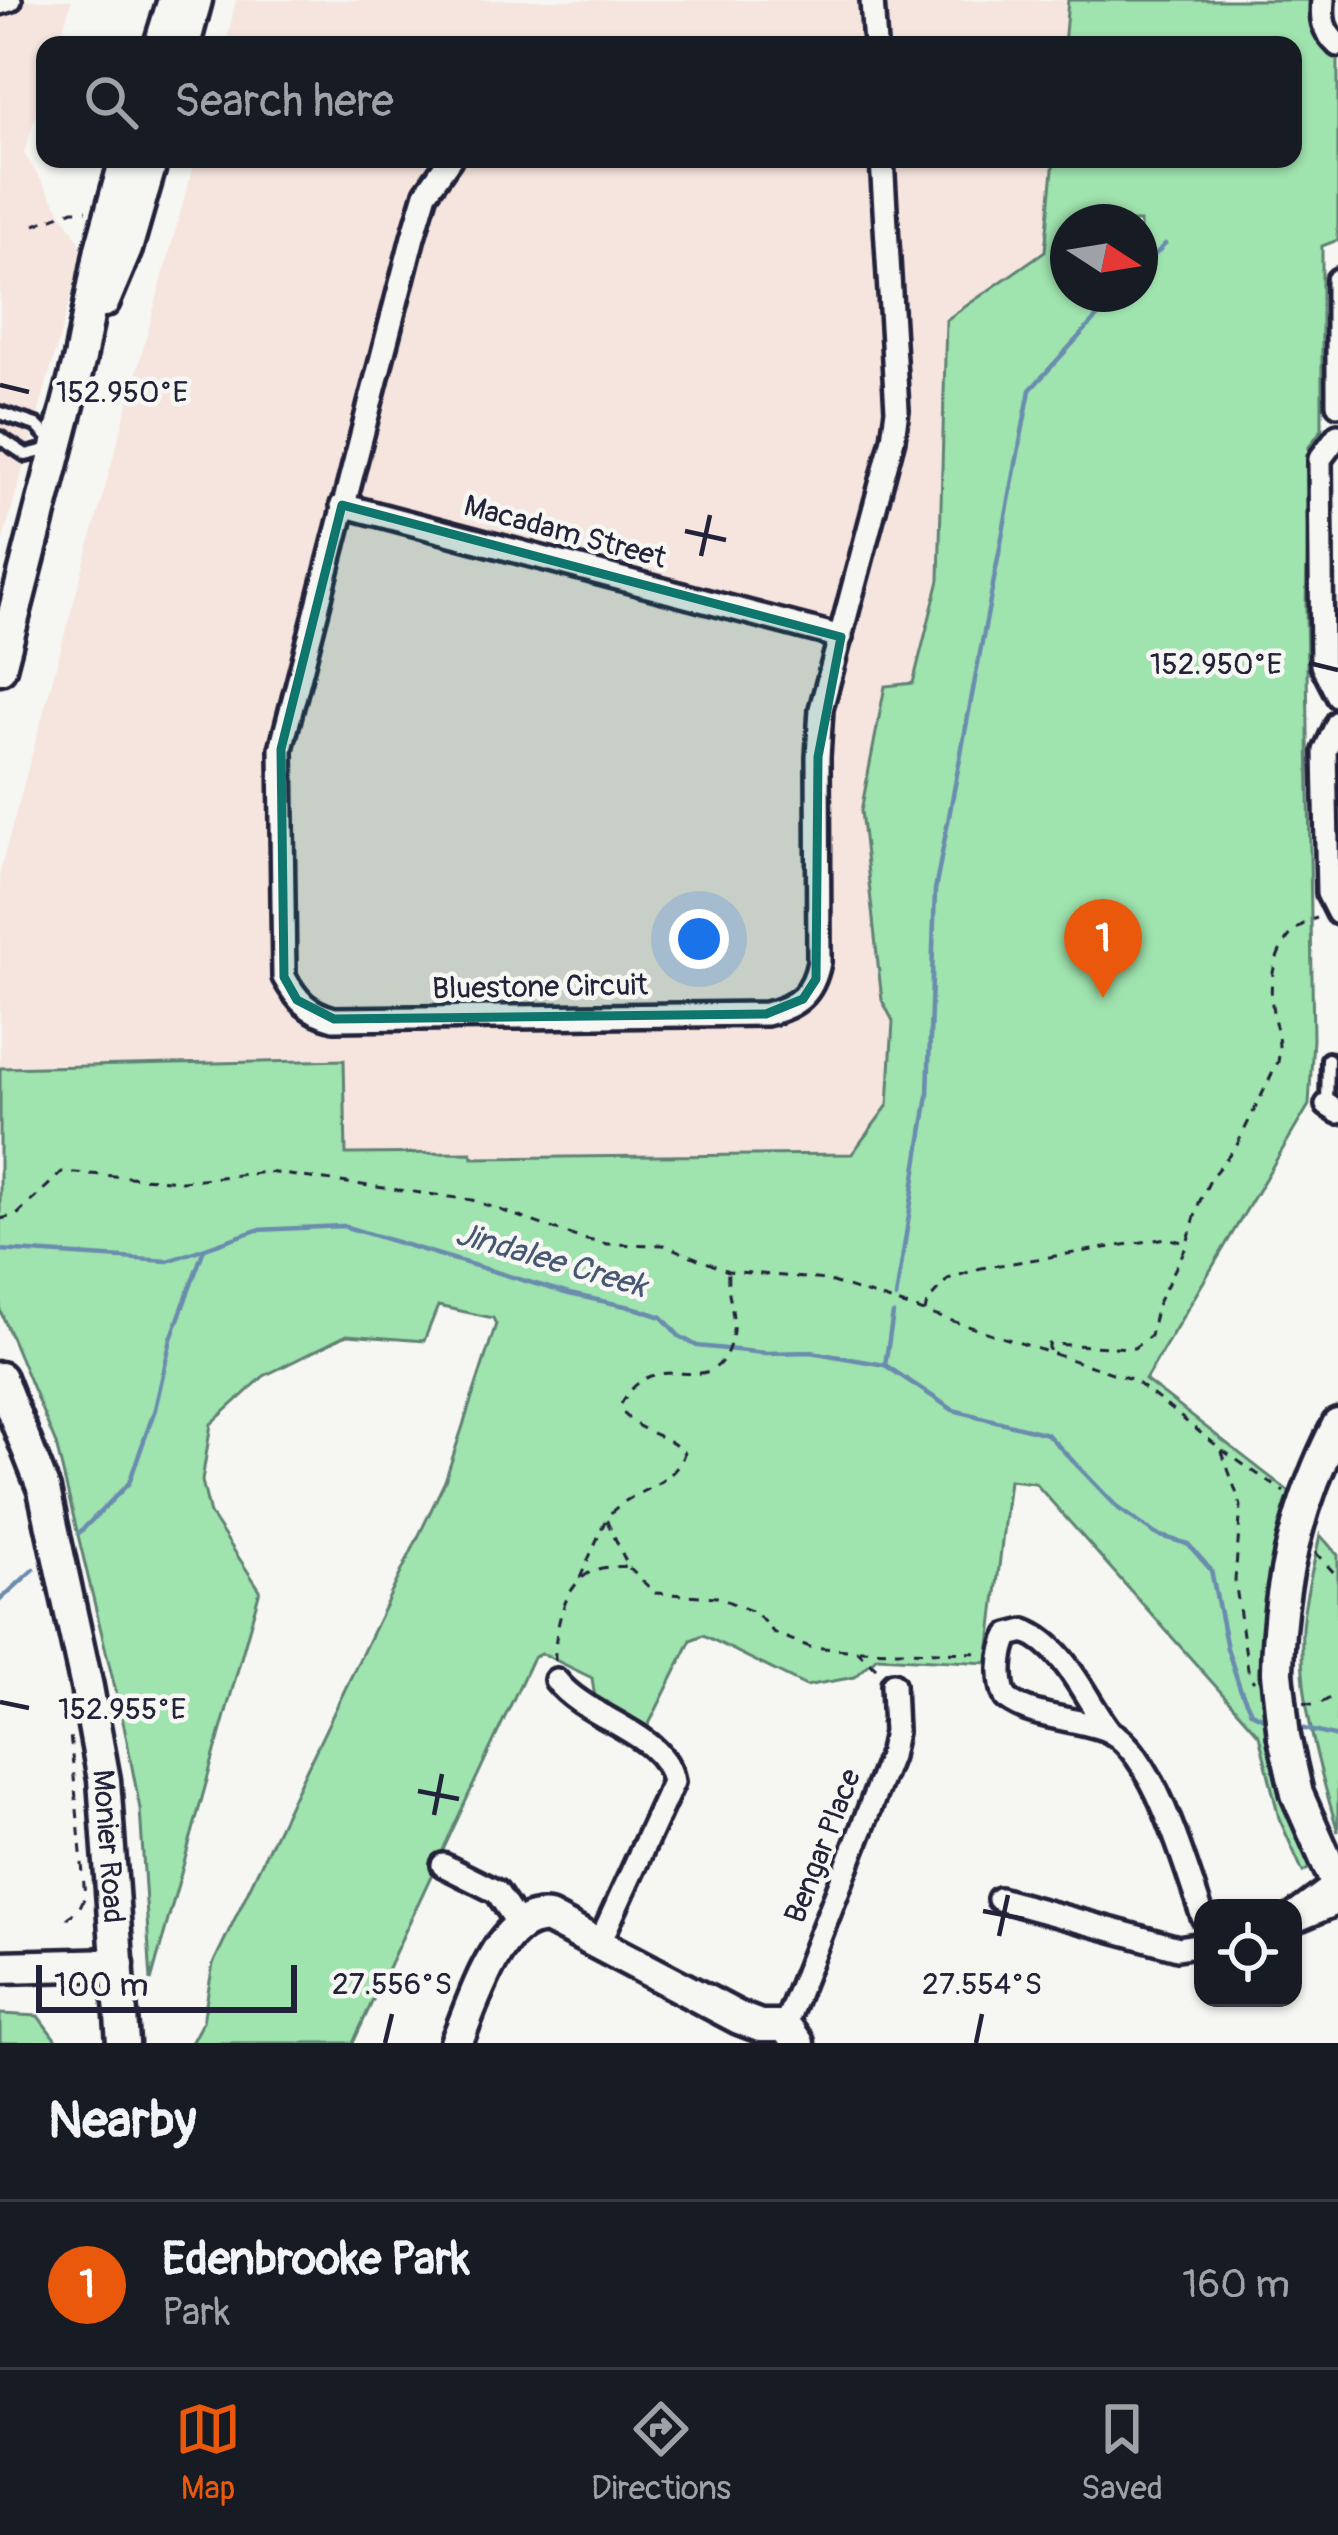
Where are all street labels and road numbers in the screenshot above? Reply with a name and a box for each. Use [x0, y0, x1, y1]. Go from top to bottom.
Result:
street label: Macadam Street [460, 487, 671, 577]
street label: Bluestone Circuit [432, 967, 649, 1007]
street label: Bengar Place [777, 1764, 869, 1928]
street label: Monier Road [85, 1768, 133, 1924]

